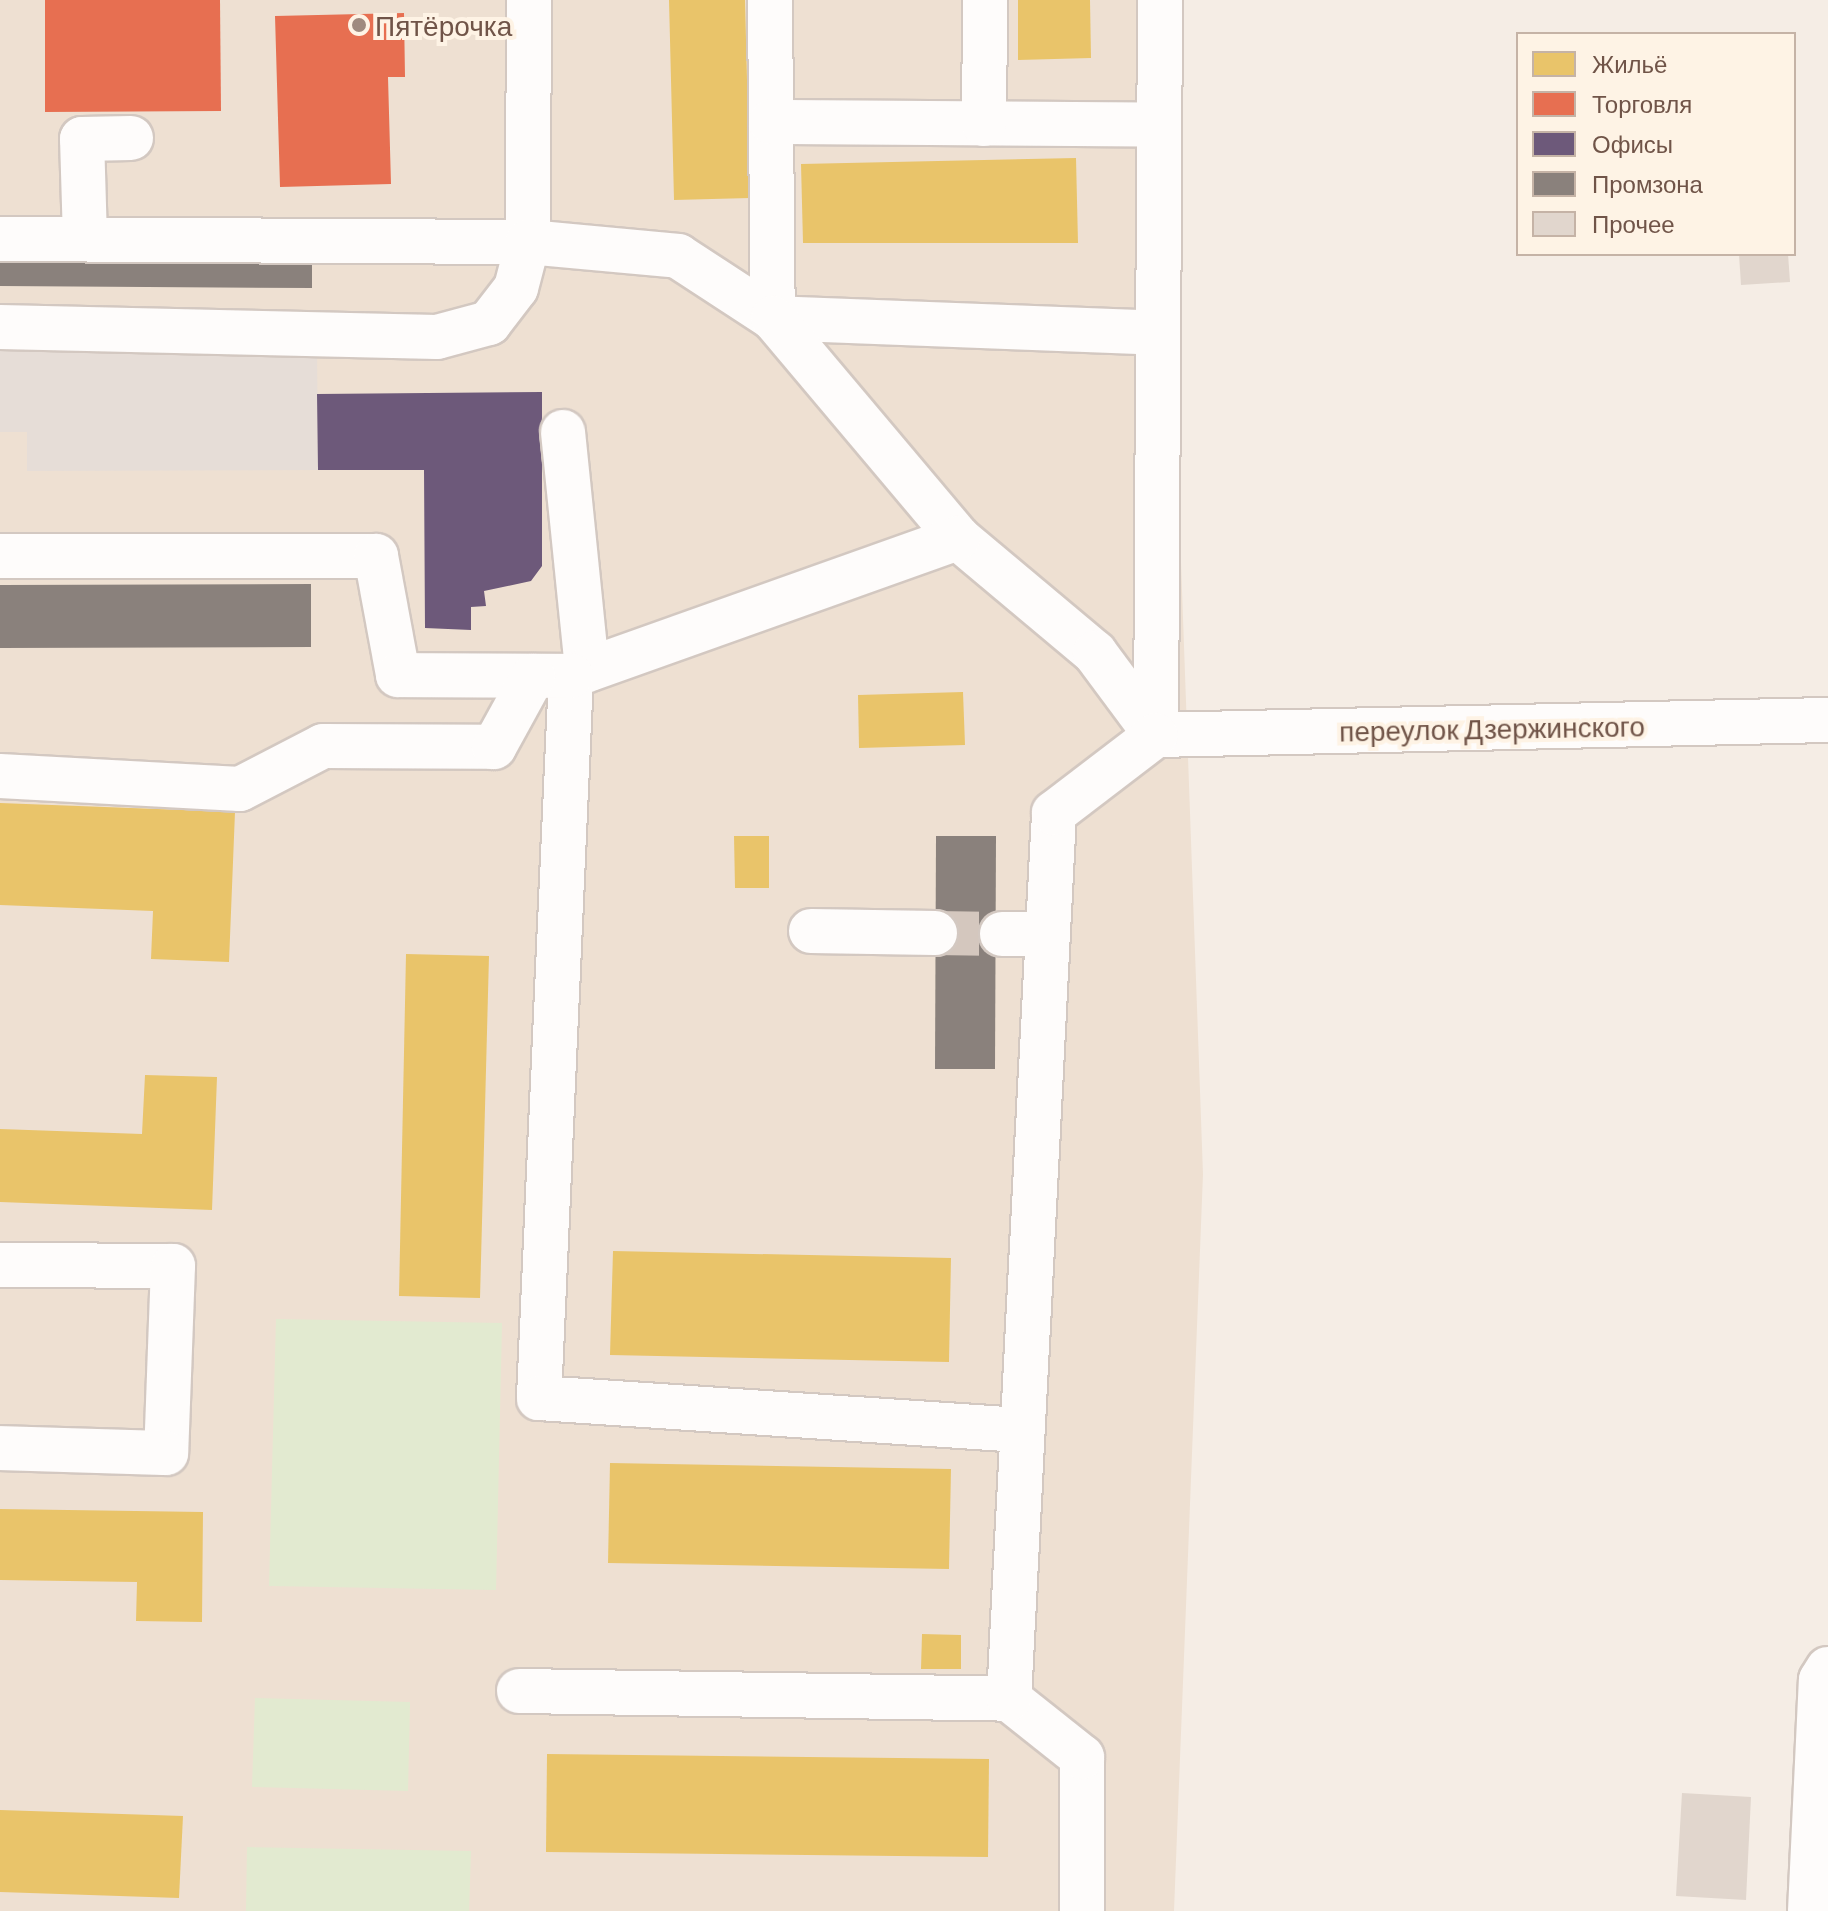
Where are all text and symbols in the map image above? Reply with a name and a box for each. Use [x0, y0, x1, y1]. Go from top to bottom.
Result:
place label: Пятёрочка [375, 8, 512, 42]
marker: Пятёрочка [350, 16, 368, 34]
legend [1516, 32, 1796, 256]
text: Жильё [1592, 49, 1667, 78]
text: Торговля [1592, 89, 1692, 118]
text: Офисы [1592, 129, 1673, 158]
text: Промзона [1592, 169, 1703, 198]
text: Прочее [1592, 209, 1675, 238]
street label: переулок Дзержинского [1339, 709, 1645, 747]

